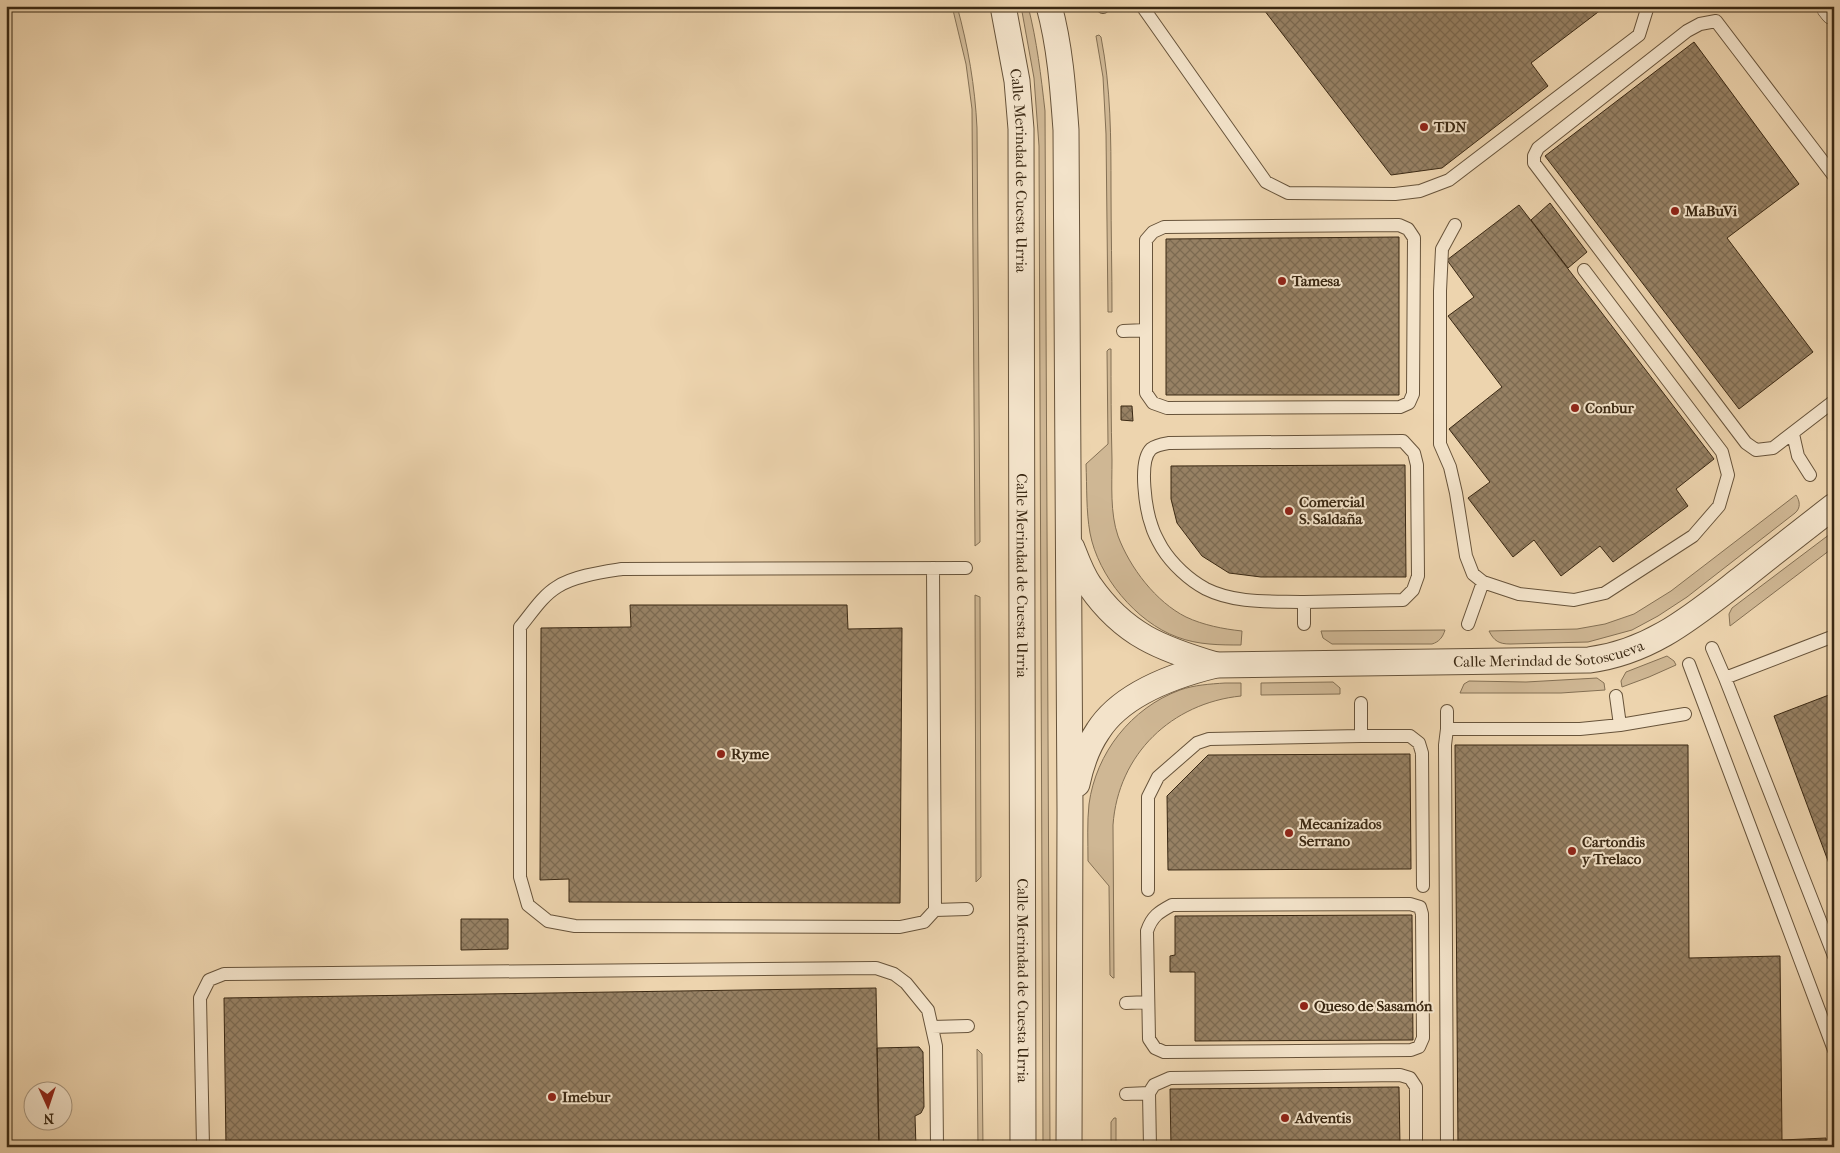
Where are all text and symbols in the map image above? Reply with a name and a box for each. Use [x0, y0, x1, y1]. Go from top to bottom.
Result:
street label: Calle Merindad de Cuesta Urria [1006, 67, 1030, 274]
place label: TDN [1433, 118, 1467, 136]
marker: TDN [1418, 121, 1430, 133]
place label: MaBuVi [1684, 202, 1738, 220]
marker: MaBuVi [1669, 205, 1681, 217]
place label: Tamesa [1291, 272, 1341, 290]
marker: Tamesa [1276, 275, 1288, 287]
place label: Conbur [1585, 399, 1634, 417]
marker: Conbur [1569, 402, 1581, 414]
street label: Calle Merindad de Cuesta Urria [1013, 473, 1031, 679]
place label: Comercial S. Saldaña [1299, 493, 1366, 528]
marker: Comercial S. Saldaña [1283, 505, 1295, 517]
street label: Calle Merindad de Sotoscueva [1453, 636, 1648, 671]
place label: Ryme [731, 745, 770, 763]
marker: Ryme [715, 748, 727, 760]
place label: Mecanizados Serrano [1298, 815, 1382, 850]
marker: Mecanizados Serrano [1283, 827, 1295, 839]
place label: Cartondis y Trelaco [1582, 833, 1646, 868]
marker: Cartondis y Trelaco [1566, 845, 1578, 857]
street label: Calle Merindad de Cuesta Urria [1013, 878, 1032, 1084]
place label: Queso de Sasamón [1314, 997, 1433, 1015]
marker: Queso de Sasamón [1298, 1000, 1310, 1012]
north arrow [22, 1080, 72, 1130]
place label: Imebur [562, 1088, 611, 1106]
marker: Imebur [546, 1091, 558, 1103]
place label: Adventis [1294, 1109, 1352, 1127]
text: N [43, 1110, 54, 1127]
marker: Adventis [1279, 1112, 1291, 1124]

